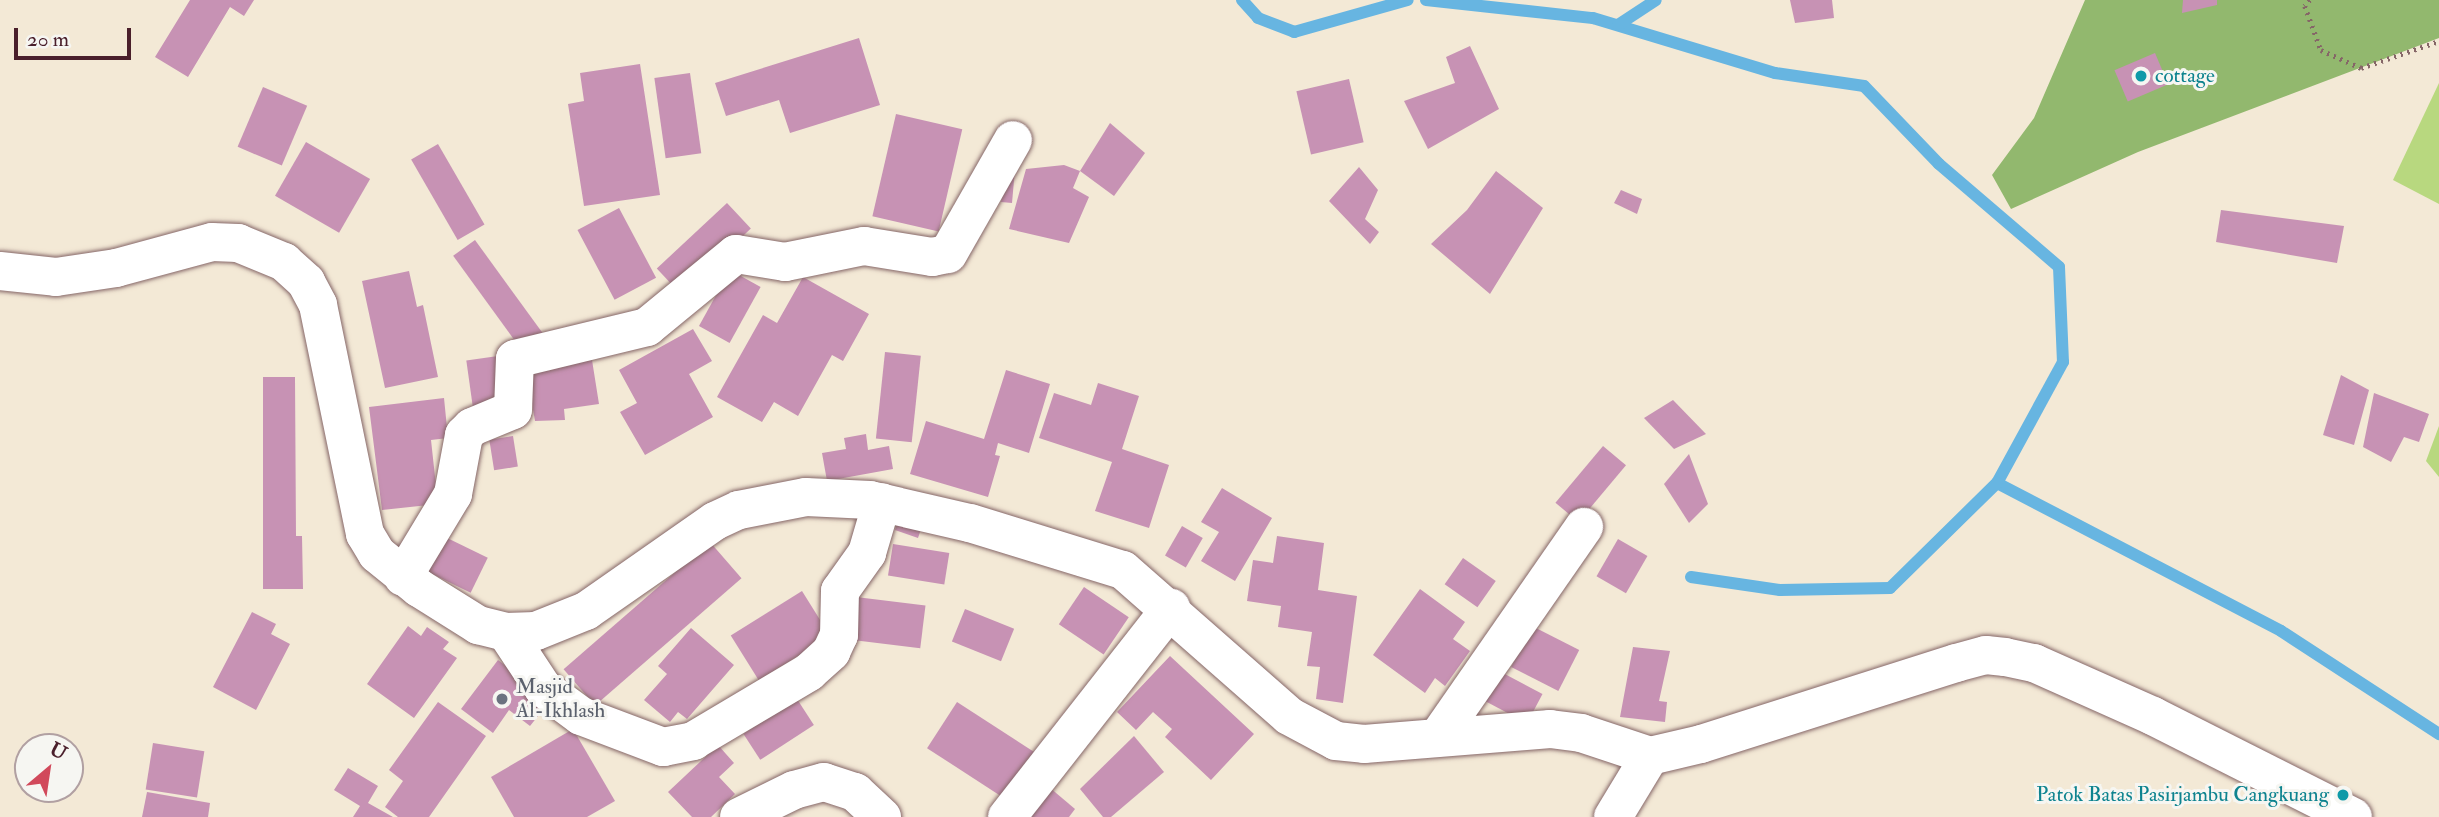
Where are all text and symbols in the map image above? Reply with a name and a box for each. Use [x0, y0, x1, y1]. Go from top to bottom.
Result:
scale bar [18, 14, 135, 58]
text: 20 m [27, 26, 69, 53]
place label: cottage [2155, 63, 2215, 89]
marker: cottage [2133, 68, 2149, 84]
place label: Masjid Al-Ikhlash [516, 674, 605, 724]
marker: Masjid Al-Ikhlash [494, 691, 510, 707]
north arrow [14, 733, 84, 803]
text: U [45, 737, 71, 766]
place label: Patok Batas Pasirjambu Cangkuang [2036, 782, 2329, 808]
marker: Patok Batas Pasirjambu Cangkuang [2335, 787, 2351, 803]

